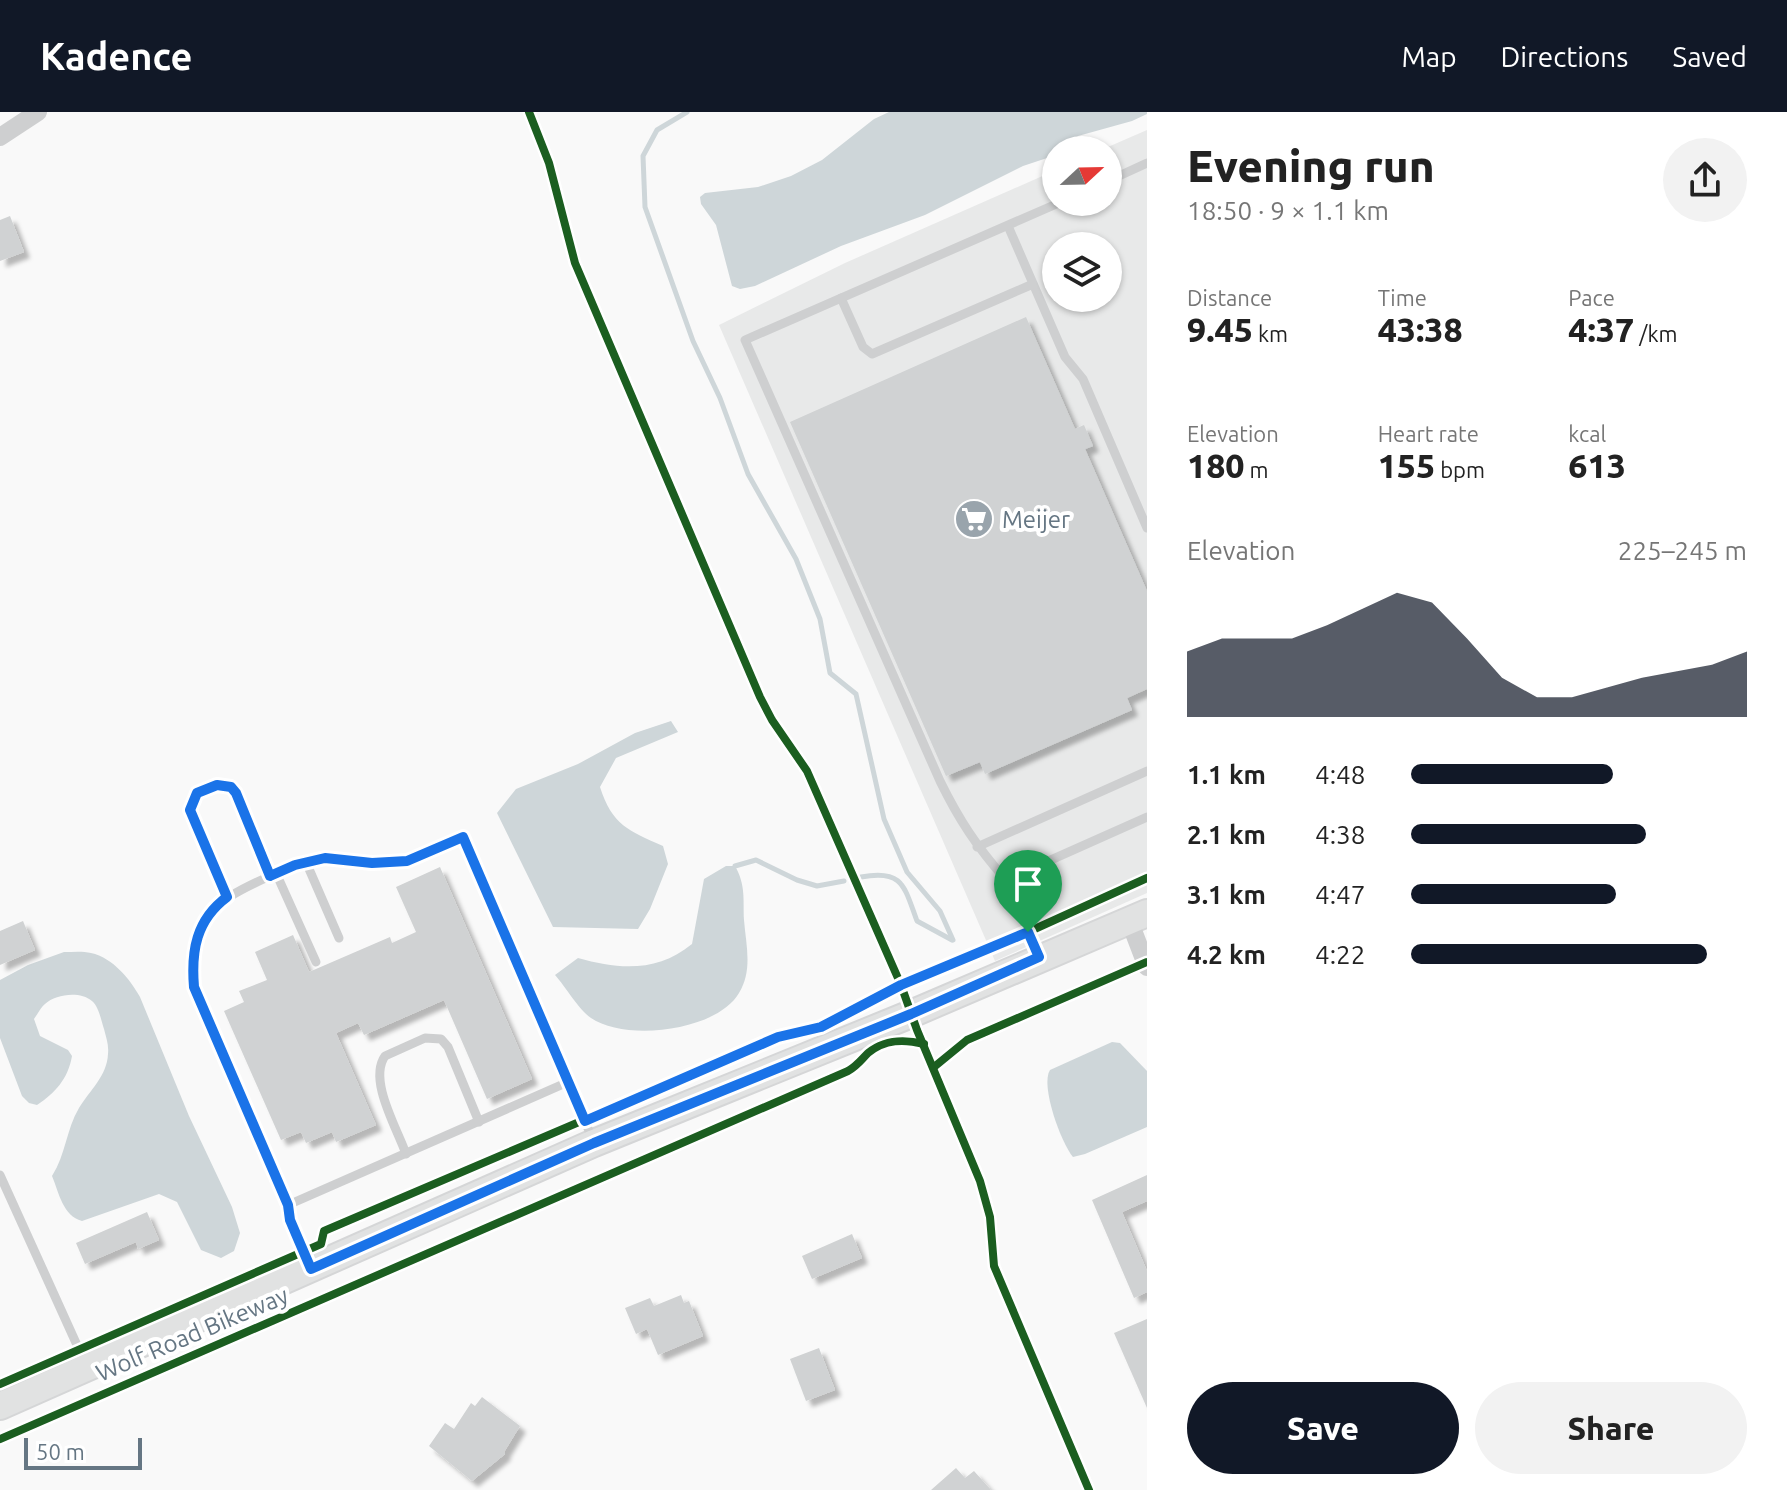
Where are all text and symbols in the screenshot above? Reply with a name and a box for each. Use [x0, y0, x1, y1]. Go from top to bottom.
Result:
text: Kadence [40, 35, 192, 77]
text: Map [1401, 41, 1457, 72]
text: Directions [1501, 41, 1628, 72]
text: Saved [1672, 41, 1747, 72]
north arrow [1042, 136, 1122, 216]
map controls [1042, 136, 1122, 312]
button: share [1663, 138, 1747, 222]
text: Evening run [1187, 141, 1435, 190]
text: 18:50 · 9 × 1.1 km [1187, 196, 1389, 225]
button: layers [1042, 232, 1122, 312]
text: Distance [1187, 285, 1272, 310]
text: Time [1378, 285, 1427, 310]
text: Pace [1568, 285, 1615, 310]
text: 9.45 [1187, 310, 1253, 348]
text: 43:38 [1378, 310, 1463, 348]
text: 4:37 [1568, 310, 1634, 348]
text: km [1253, 321, 1288, 346]
text: /km [1634, 321, 1678, 346]
text: Elevation [1187, 421, 1279, 446]
text: Heart rate [1378, 421, 1479, 446]
text: kcal [1568, 421, 1606, 446]
text: 180 [1187, 446, 1245, 484]
text: 155 [1378, 446, 1435, 484]
text: 613 [1568, 446, 1626, 484]
text: m [1245, 457, 1269, 482]
text: bpm [1435, 457, 1485, 482]
supermarket icon: Meijer [953, 498, 995, 540]
place label: Meijer [1002, 506, 1070, 533]
text: Elevation [1187, 536, 1295, 565]
text: 225–245 m [1618, 536, 1747, 565]
text: 1.1 km [1187, 760, 1266, 789]
text: 4:48 [1315, 760, 1365, 789]
text: 2.1 km [1187, 820, 1266, 849]
text: 4:38 [1315, 820, 1365, 849]
pin [994, 850, 1062, 932]
icon: arrive [1006, 862, 1050, 906]
text: 3.1 km [1187, 880, 1266, 909]
text: 4:47 [1315, 880, 1365, 909]
text: 4.2 km [1187, 940, 1266, 969]
text: 4:22 [1315, 940, 1365, 969]
street label: Wolf Road Bikeway [92, 1281, 293, 1387]
button: Save [1187, 1382, 1459, 1474]
button: Share [1475, 1382, 1747, 1474]
scale bar [24, 1434, 142, 1470]
text: 50 m [36, 1439, 85, 1464]

